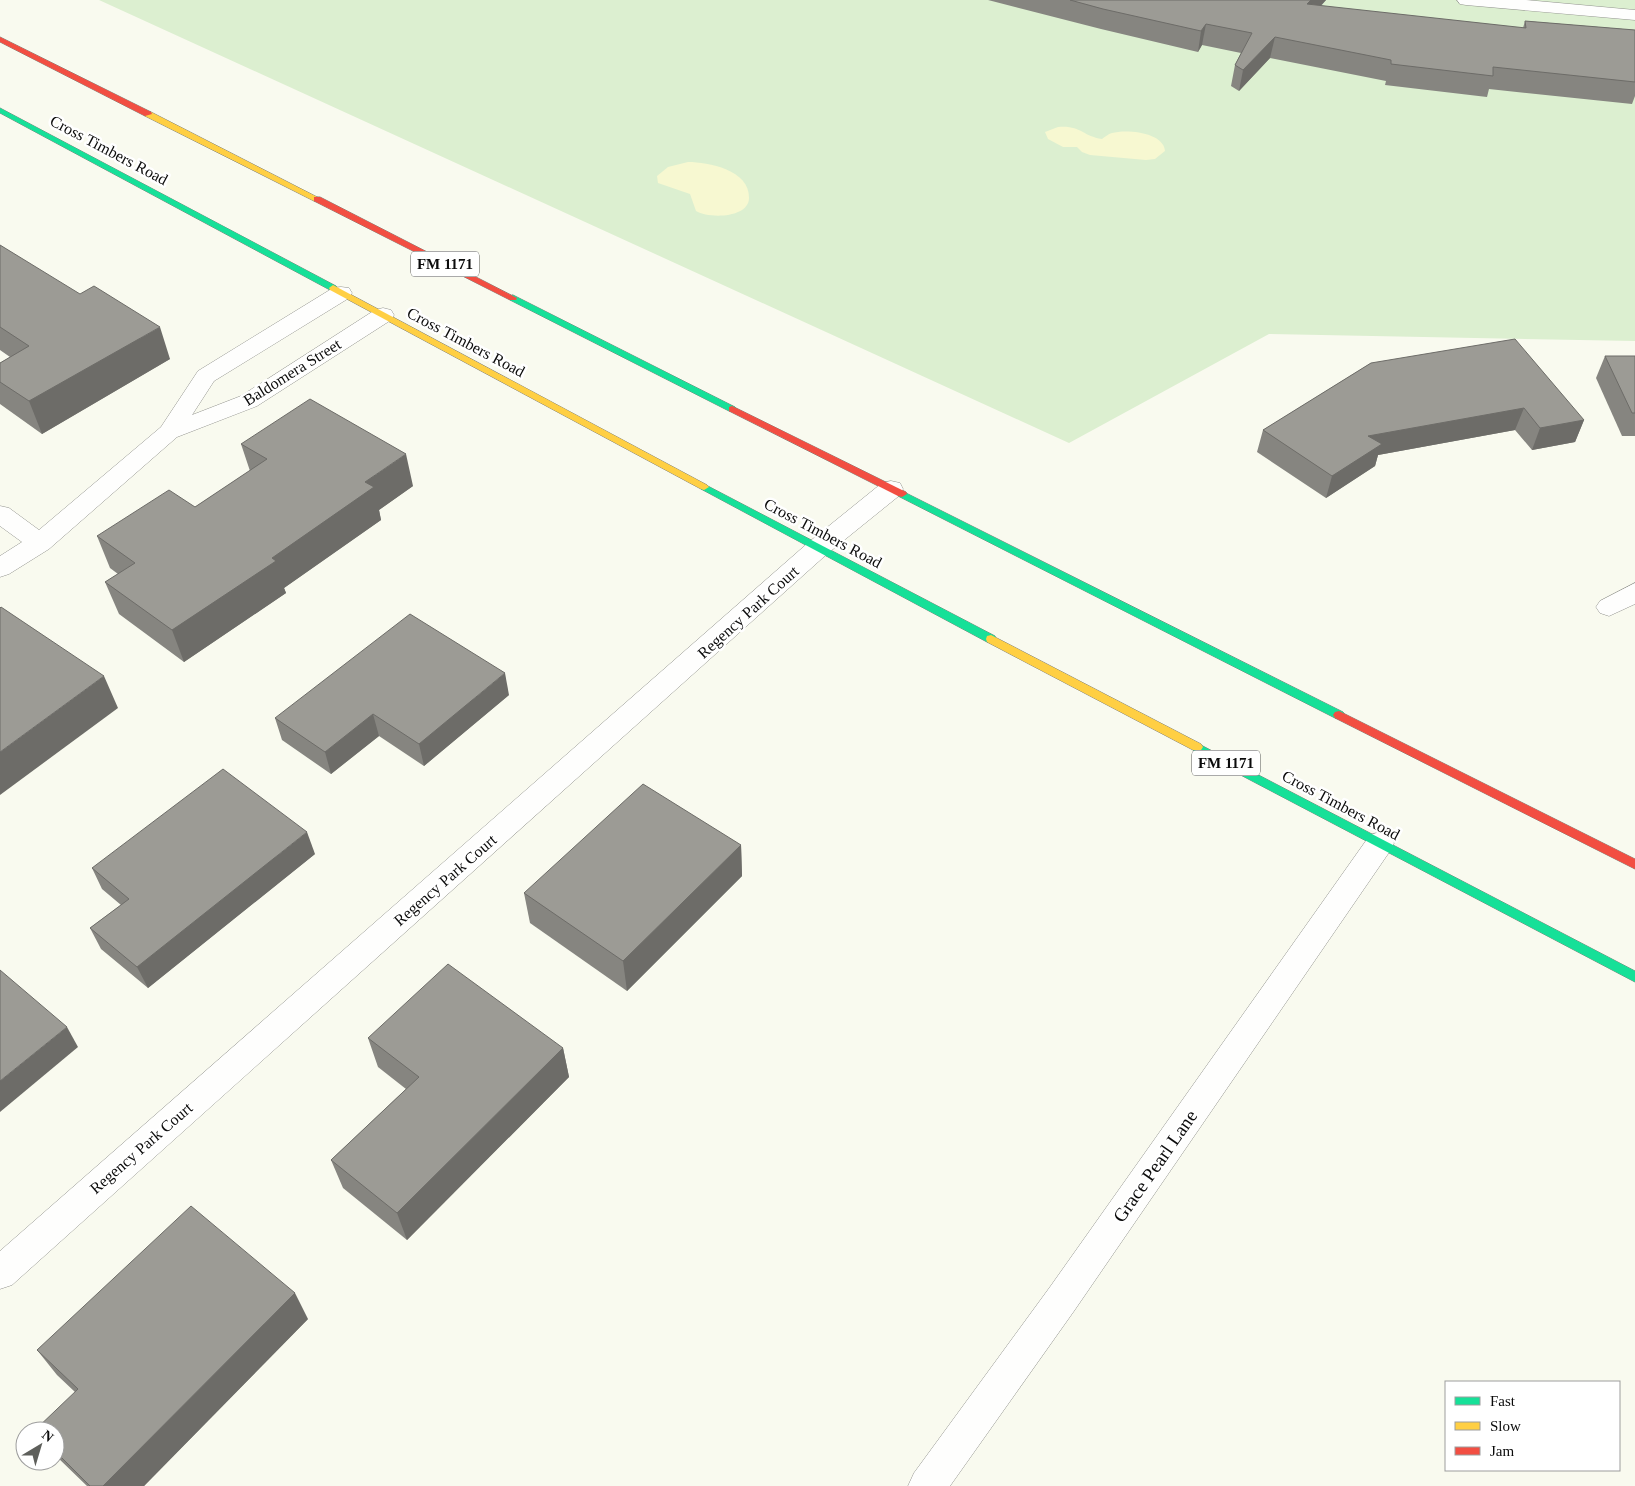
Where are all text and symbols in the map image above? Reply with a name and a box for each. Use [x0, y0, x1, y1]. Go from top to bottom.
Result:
street label: Cross Timbers Road [47, 112, 171, 188]
road number: FM 1171 [411, 252, 479, 276]
street label: Cross Timbers Road [404, 304, 528, 380]
street label: Baldomera Street [240, 335, 344, 409]
street label: Cross Timbers Road [761, 495, 885, 571]
street label: Regency Park Court [694, 562, 803, 662]
road number: FM 1171 [1192, 750, 1260, 776]
street label: Cross Timbers Road [1279, 767, 1403, 843]
street label: Regency Park Court [390, 831, 501, 930]
street label: Regency Park Court [86, 1099, 197, 1198]
street label: Grace Pearl Lane [1109, 1106, 1201, 1226]
legend [1445, 1381, 1620, 1471]
text: Fast [1490, 1393, 1516, 1409]
text: Slow [1490, 1418, 1521, 1434]
north arrow [15, 1421, 65, 1471]
text: N [39, 1427, 56, 1445]
text: Jam [1490, 1443, 1514, 1459]

